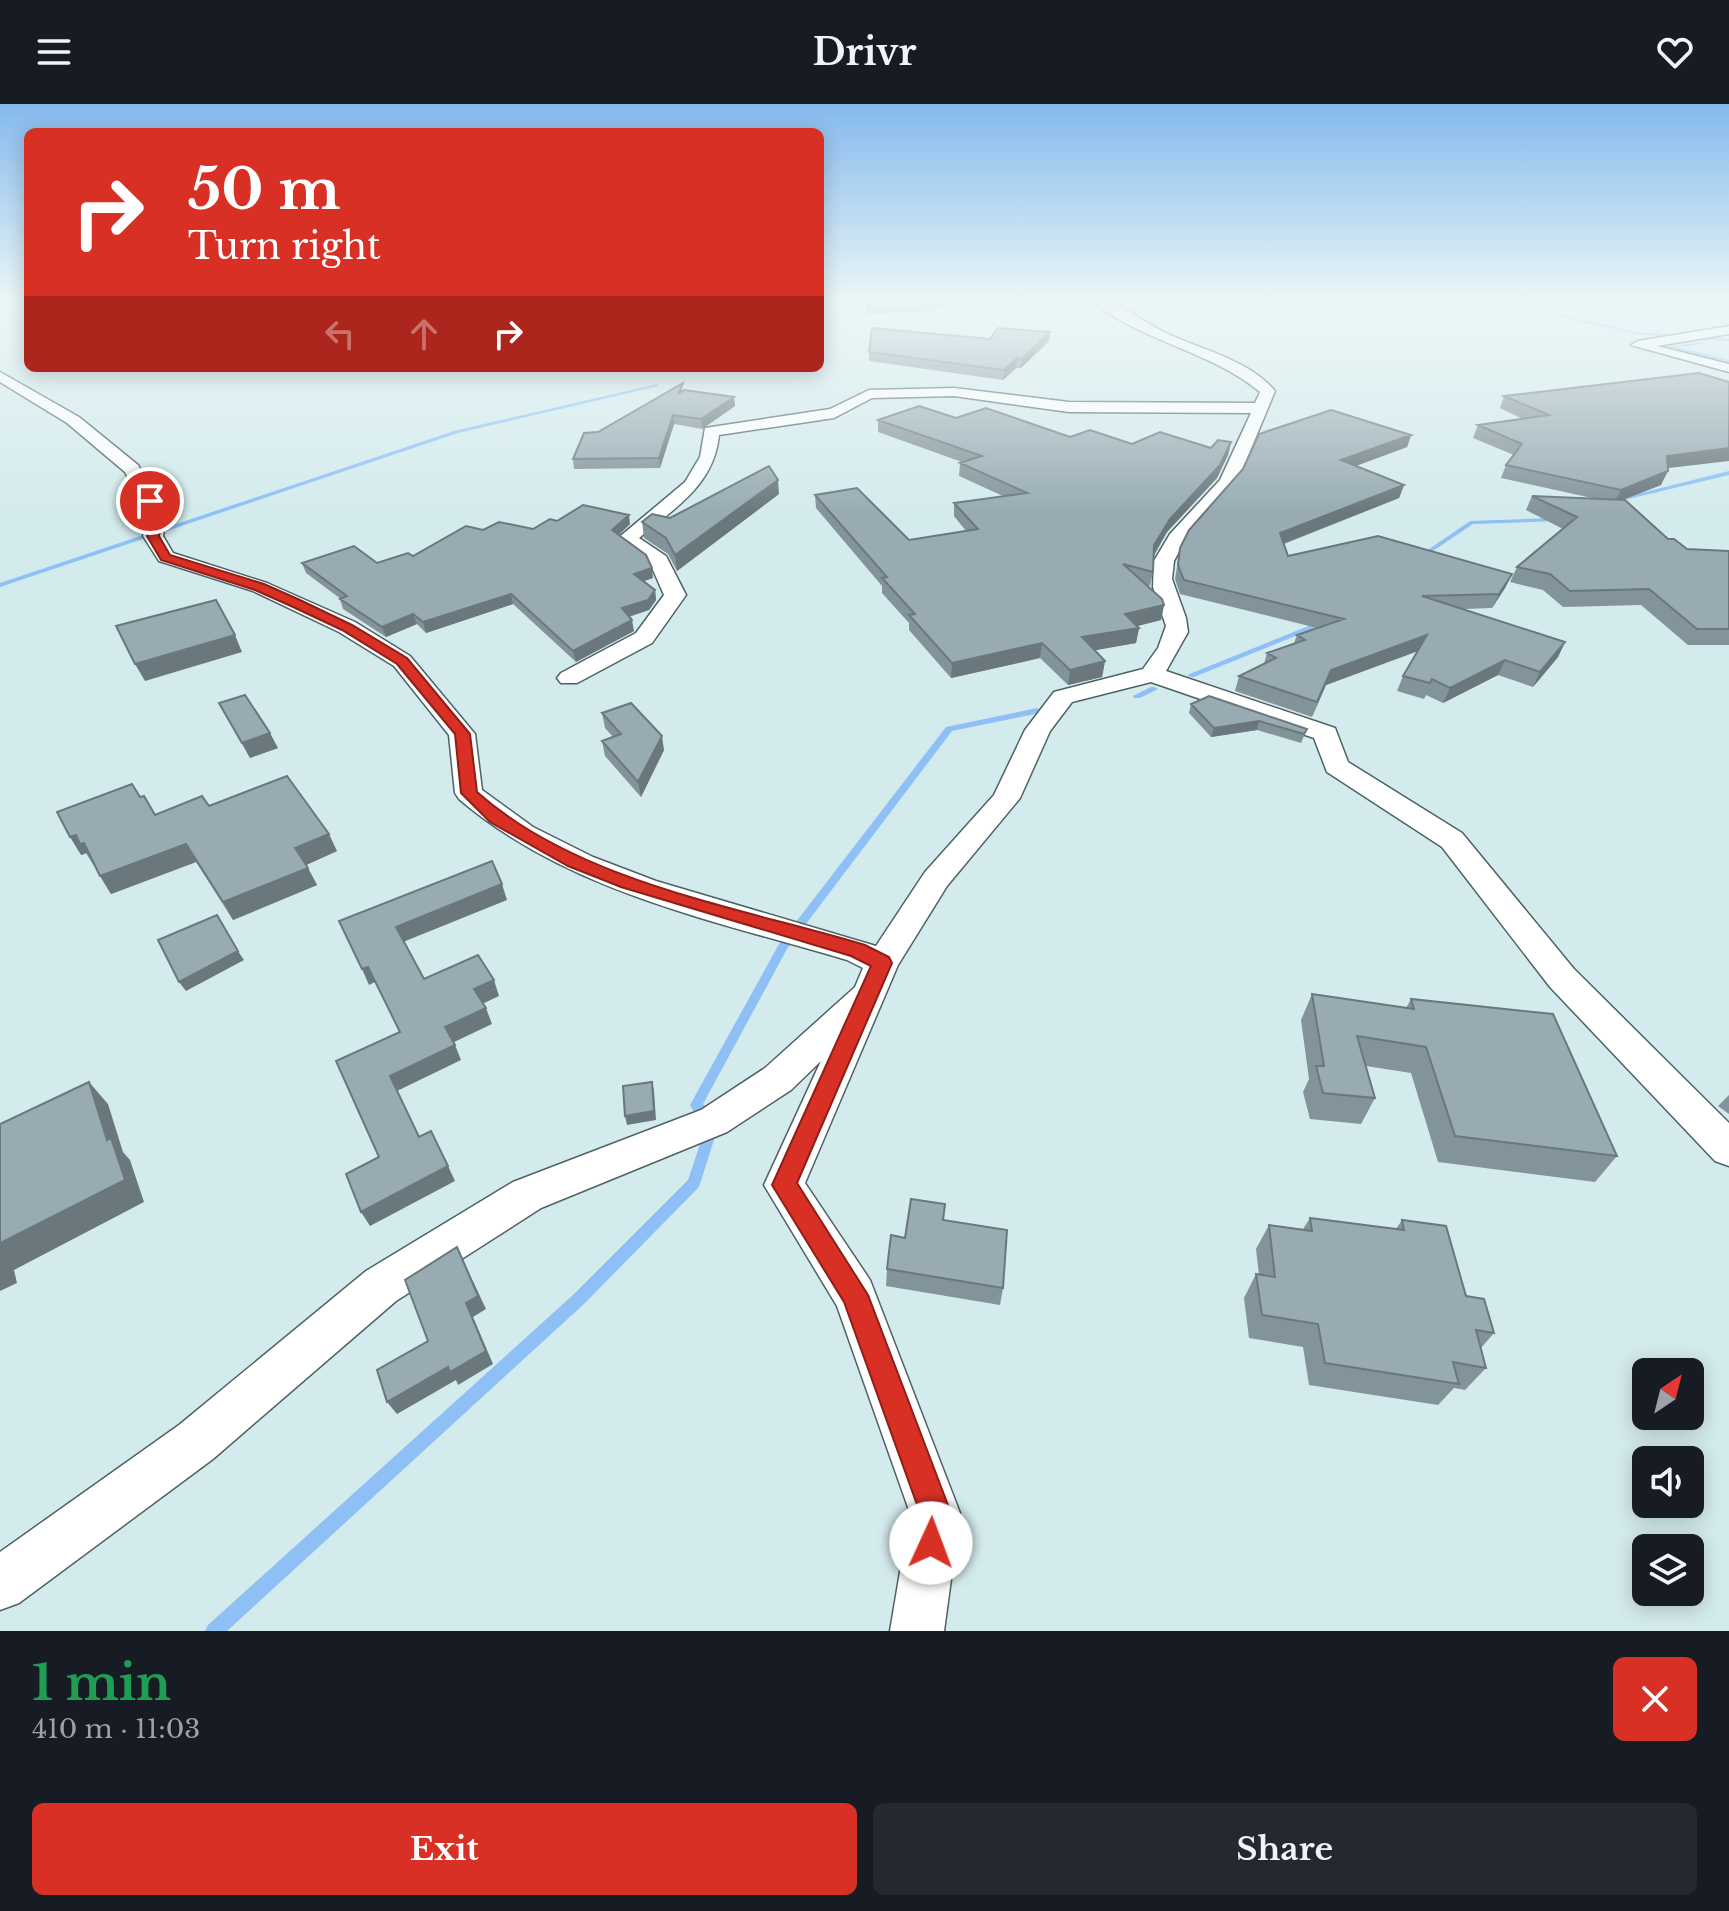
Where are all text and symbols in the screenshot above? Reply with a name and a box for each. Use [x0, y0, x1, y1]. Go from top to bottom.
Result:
icon: menu [32, 30, 76, 74]
text: Drivr [812, 30, 917, 75]
icon: heart [1653, 30, 1697, 74]
text: 50 m [188, 155, 340, 224]
icon: right [56, 160, 160, 264]
text: Turn right [188, 224, 381, 269]
icon: left [318, 312, 362, 356]
icon: ahead [402, 312, 446, 356]
icon: right [486, 312, 530, 356]
pin [116, 467, 184, 535]
icon: arrive [128, 479, 172, 523]
north arrow [1632, 1358, 1704, 1430]
map controls [1632, 1358, 1704, 1606]
button: sound [1632, 1446, 1704, 1518]
position arrow [889, 1501, 973, 1585]
button: layers [1632, 1534, 1704, 1606]
text: 1 min [32, 1653, 171, 1713]
button: close [1613, 1657, 1697, 1741]
text: 410 m · 11:03 [32, 1713, 200, 1745]
button: Exit [32, 1803, 857, 1895]
button: Share [873, 1803, 1697, 1895]

